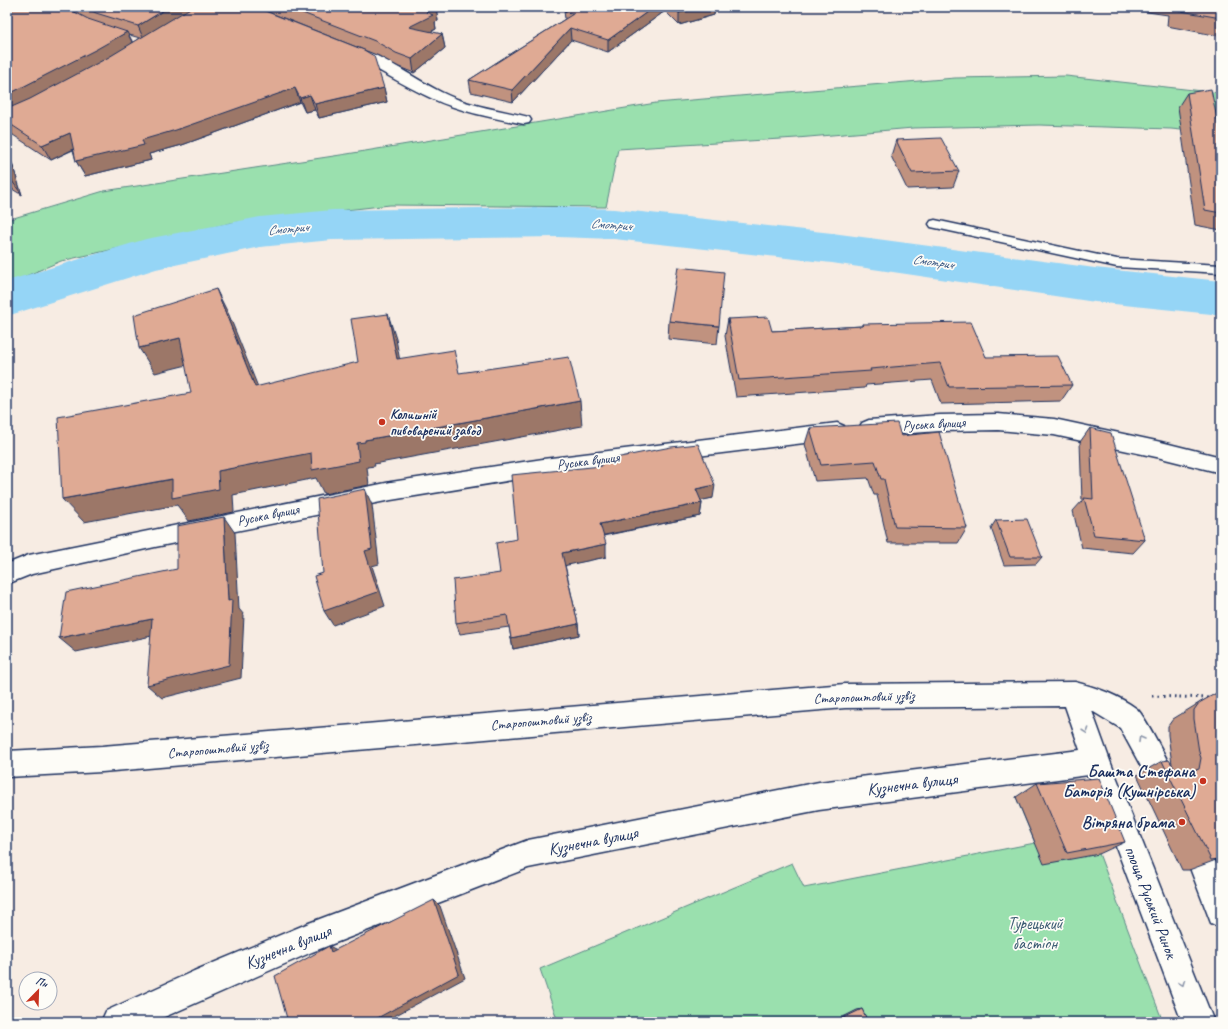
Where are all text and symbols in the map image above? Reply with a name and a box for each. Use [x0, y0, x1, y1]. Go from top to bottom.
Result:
water label: Смотрич [590, 216, 634, 235]
water label: Смотрич [267, 219, 312, 239]
water label: Смотрич [912, 251, 957, 273]
place label: Колишній пивоварений завод [390, 406, 482, 440]
street label: Руська вулиця [902, 414, 967, 434]
marker: Колишній пивоварений завод [377, 417, 387, 427]
street label: Руська вулиця [556, 449, 622, 473]
street label: Руська вулиця [236, 500, 302, 529]
street label: Старопоштовий узвіз [813, 687, 916, 707]
street label: Старопоштовий узвіз [490, 708, 593, 734]
one-way arrow [1081, 727, 1090, 734]
street label: Старопоштовий узвіз [167, 736, 270, 762]
one-way arrow [1138, 736, 1145, 743]
place label: Башта Стефана Баторія (Кушнірська) [1063, 761, 1197, 802]
street label: Кузнечна вулиця [866, 768, 960, 801]
marker: Башта Стефана Баторія (Кушнірська) [1198, 776, 1208, 786]
place label: Вітряна брама [1082, 812, 1175, 833]
marker: Вітряна брама [1177, 817, 1187, 827]
street label: Кузнечна вулиця [546, 822, 641, 861]
street label: площа Руський Ринок [1120, 843, 1183, 963]
park label: Турецький бастіон [1007, 913, 1063, 954]
street label: Кузнечна вулиця [242, 920, 335, 975]
north arrow [18, 971, 58, 1011]
text: Пн [34, 973, 51, 991]
one-way arrow [1178, 980, 1186, 987]

